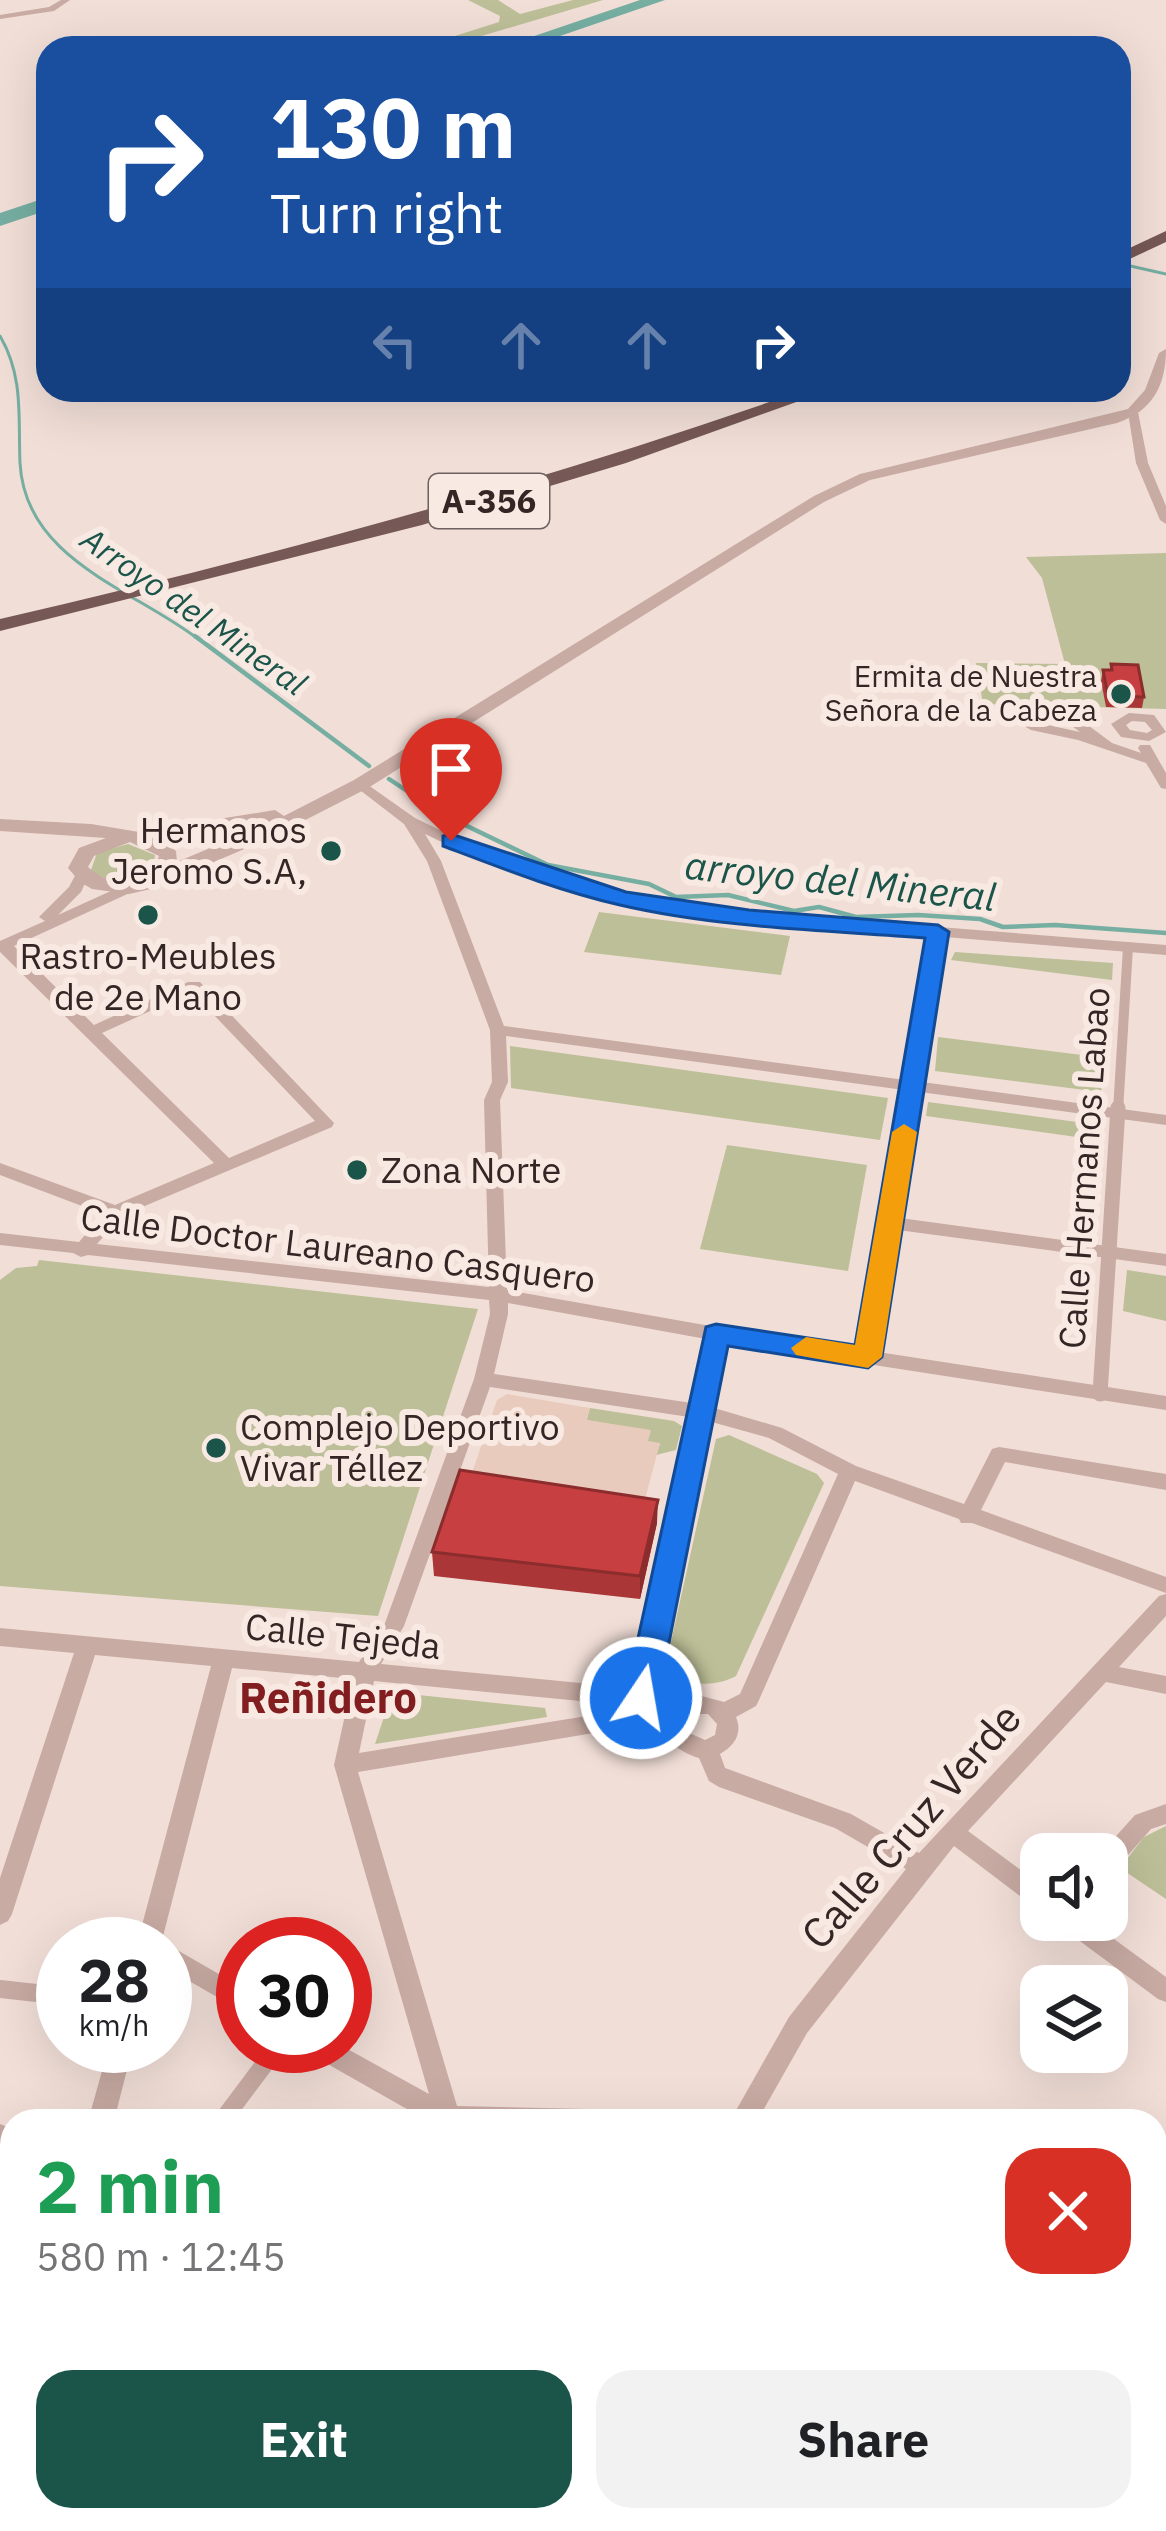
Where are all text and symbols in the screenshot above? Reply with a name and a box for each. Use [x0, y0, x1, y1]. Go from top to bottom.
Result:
text: 130 m [270, 72, 516, 181]
icon: right [72, 84, 228, 240]
text: Turn right [270, 178, 504, 248]
icon: left [362, 312, 428, 378]
icon: ahead [488, 312, 554, 378]
icon: ahead [614, 312, 680, 378]
icon: right [740, 312, 806, 378]
road number: A-356 [429, 474, 549, 528]
water label: Arroyo del Mineral [72, 516, 316, 705]
place label: Ermita de Nuestra Señora de la Cabeza [825, 656, 1097, 729]
marker: Ermita de Nuestra Señora de la Cabeza [1108, 681, 1134, 707]
pin [400, 718, 502, 841]
icon: arrive [418, 736, 484, 802]
place label: Hermanos Jeromo S.A, [111, 806, 307, 894]
marker: Hermanos Jeromo S.A, [318, 838, 344, 864]
water label: arroyo del Mineral [682, 839, 999, 922]
marker: Rastro-Meubles de 2e Mano [135, 902, 161, 928]
place label: Rastro-Meubles de 2e Mano [19, 932, 277, 1020]
street label: Calle Hermanos Labao [1047, 986, 1120, 1350]
place label: Zona Norte [381, 1146, 561, 1193]
marker: Zona Norte [344, 1157, 370, 1183]
street label: Calle Doctor Laureano Casquero [78, 1193, 598, 1302]
place label: Complejo Deportivo Vivar Téllez [240, 1403, 560, 1491]
marker: Complejo Deportivo Vivar Téllez [203, 1435, 229, 1461]
street label: Calle Tejeda [243, 1602, 443, 1669]
position arrow [578, 1635, 704, 1761]
district label: Reñidero [239, 1670, 417, 1725]
street label: Calle Cruz Verde [789, 1691, 1033, 1960]
map controls [1020, 1833, 1128, 2073]
button: sound [1020, 1833, 1128, 1941]
speed limit sign: 30 [216, 1917, 372, 2073]
text: 28 [78, 1940, 150, 2019]
button: layers [1020, 1965, 1128, 2073]
text: km/h [79, 2005, 149, 2044]
text: 2 min [36, 2139, 224, 2233]
button: close [1005, 2148, 1131, 2274]
text: 580 m · 12:45 [36, 2231, 286, 2282]
button: Exit [36, 2370, 572, 2508]
button: Share [596, 2370, 1131, 2508]

